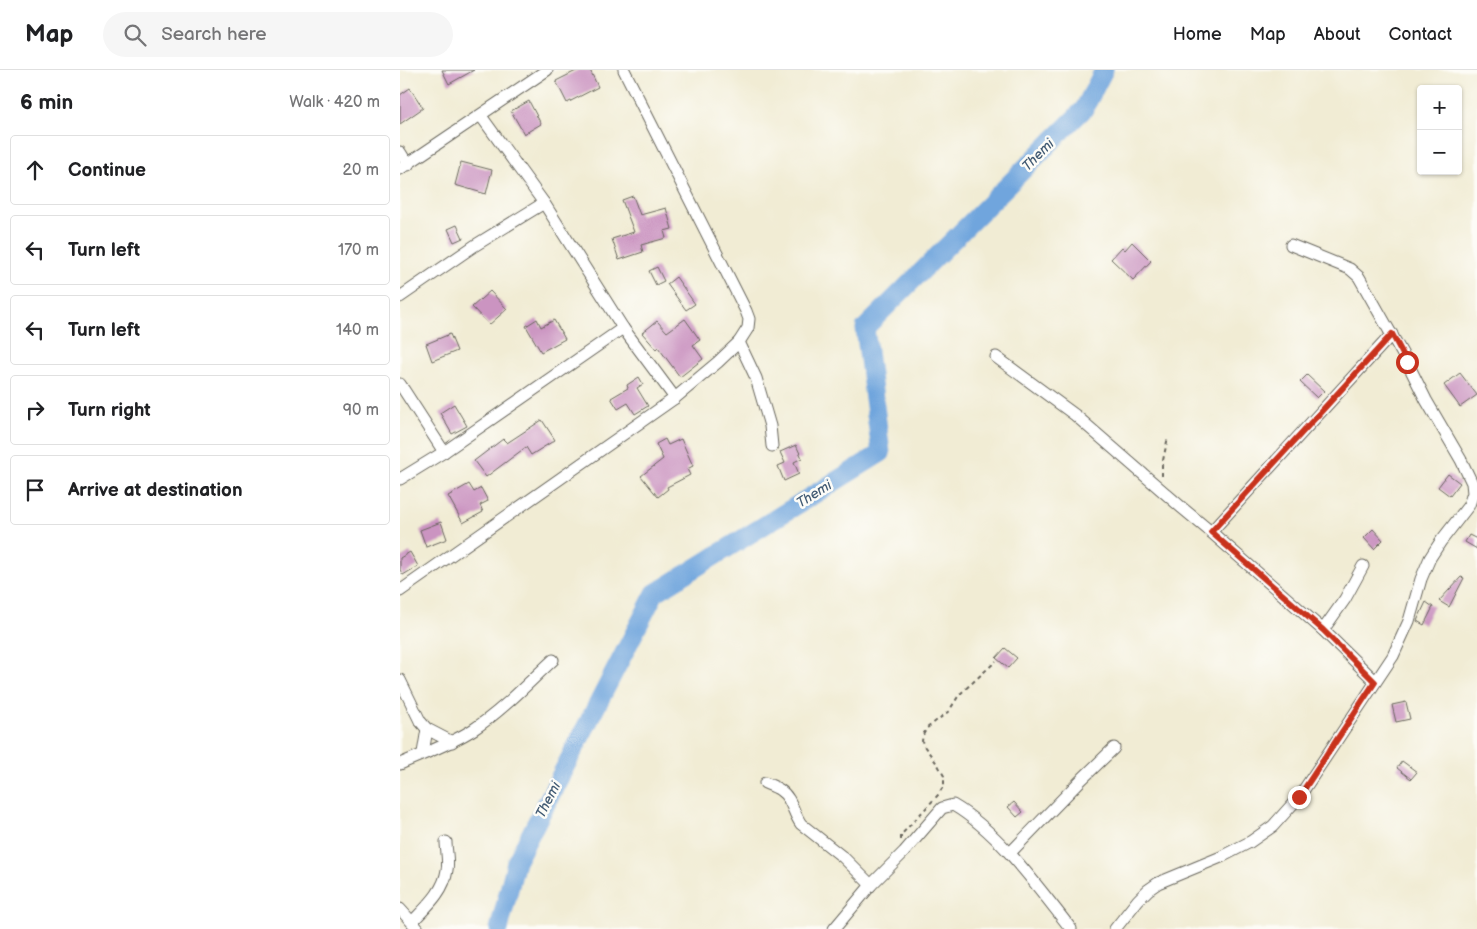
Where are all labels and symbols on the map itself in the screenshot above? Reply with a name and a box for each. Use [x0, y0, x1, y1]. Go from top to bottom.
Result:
water label: Themi [1019, 135, 1058, 174]
route start [1396, 351, 1419, 374]
water label: Themi [793, 476, 835, 511]
water label: Themi [532, 778, 565, 821]
route end [1288, 786, 1311, 809]

